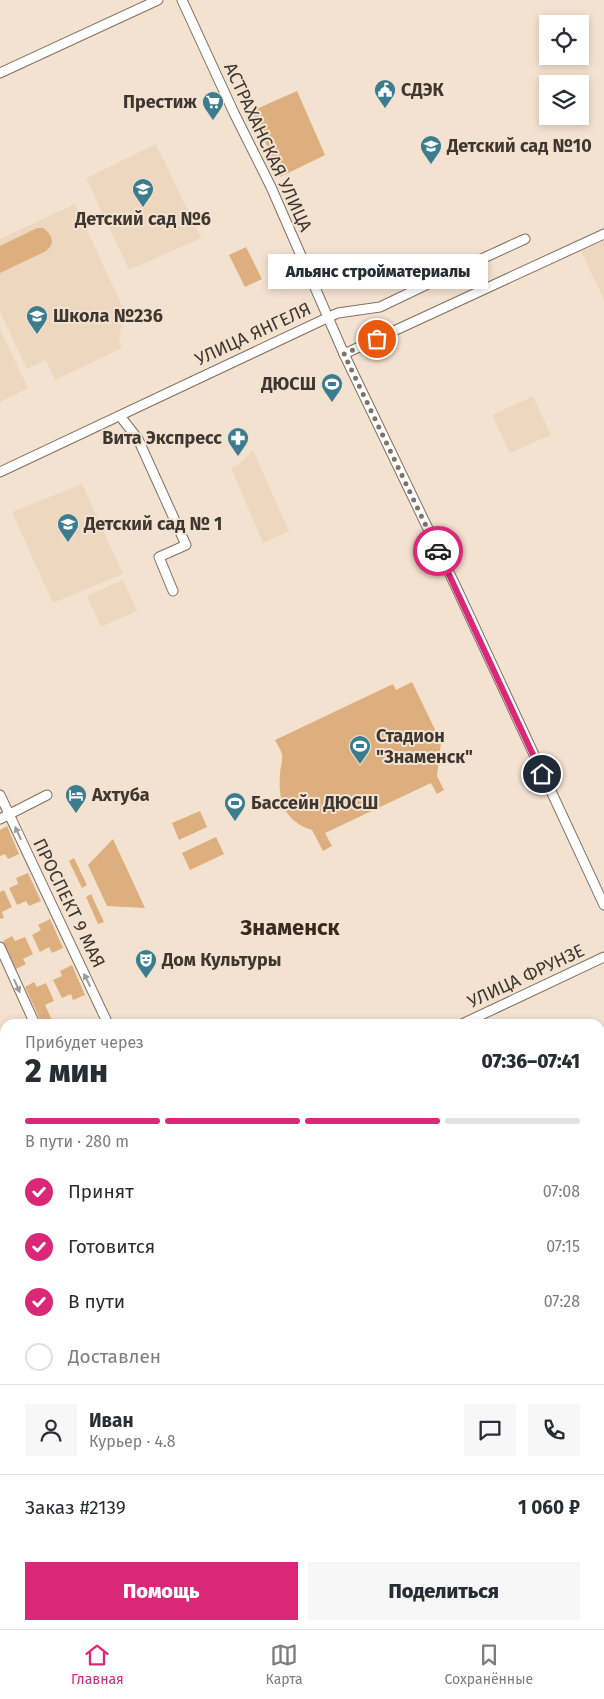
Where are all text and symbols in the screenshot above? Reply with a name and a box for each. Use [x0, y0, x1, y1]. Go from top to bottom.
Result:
map controls [539, 15, 589, 125]
button: locate [539, 15, 589, 65]
street label: АСТРАХАНСКАЯ УЛИЦА [219, 59, 317, 236]
button: layers [539, 75, 589, 125]
public building icon: СДЭК [373, 78, 397, 109]
place label: СДЭК [401, 79, 444, 101]
supermarket icon: Престиж [201, 90, 225, 121]
place label: Престиж [123, 91, 197, 113]
school or university icon: Детский сад №10 [419, 134, 443, 165]
place label: Детский сад №10 [446, 135, 592, 157]
school or university icon: Детский сад №6 [131, 177, 155, 208]
place label: Детский сад №6 [74, 208, 211, 230]
callout: Альянс стройматериалы [267, 254, 487, 289]
text: Альянс стройматериалы [286, 262, 470, 281]
street label: УЛИЦА ЯНГЕЛЯ [192, 298, 314, 370]
school or university icon: Школа №236 [25, 304, 49, 335]
place label: Школа №236 [53, 305, 163, 327]
pin [356, 318, 398, 360]
icon: bag [363, 325, 391, 353]
sports icon: ДЮСШ [320, 372, 344, 403]
place label: ДЮСШ [260, 373, 316, 395]
pharmacy icon: Вита Экспресс [226, 426, 250, 457]
place label: Вита Экспресс [102, 427, 222, 449]
school or university icon: Детский сад № 1 [56, 512, 80, 543]
place label: Детский сад № 1 [83, 513, 222, 535]
courier [413, 526, 463, 576]
icon: car [424, 537, 452, 565]
place label: Стадион "Знаменск" [376, 725, 473, 768]
sports icon: Стадион "Знаменск" [348, 734, 372, 765]
pin [521, 753, 563, 795]
icon: home [528, 760, 556, 788]
hotel icon: Ахтуба [64, 783, 88, 814]
place label: Ахтуба [91, 784, 150, 806]
sports icon: Бассейн ДЮСШ [223, 791, 247, 822]
place label: Бассейн ДЮСШ [251, 792, 378, 814]
one-way arrow [13, 826, 21, 840]
street label: ПРОСПЕКТ 9 МАЯ [28, 835, 110, 971]
district label: Знаменск [239, 914, 341, 941]
street label: УЛИЦА ФРУНЗЕ [464, 939, 588, 1013]
theatre icon: Дом Культуры [134, 948, 158, 979]
place label: Дом Культуры [161, 949, 281, 971]
one-way arrow [83, 973, 91, 987]
one-way arrow [14, 979, 22, 993]
text: Прибудет через [25, 1033, 144, 1052]
text: 07:36–07:41 [482, 1050, 580, 1073]
text: 2 мин [25, 1052, 108, 1090]
text: В пути · 280 m [25, 1132, 129, 1151]
icon: check [25, 1178, 53, 1206]
text: Принят [68, 1180, 134, 1203]
text: 07:08 [543, 1182, 580, 1201]
icon: check [25, 1233, 53, 1261]
text: Готовится [68, 1235, 155, 1258]
text: 07:15 [546, 1237, 580, 1256]
icon: check [25, 1288, 53, 1316]
text: В пути [68, 1290, 125, 1313]
text: 07:28 [544, 1292, 580, 1311]
text: Доставлен [68, 1345, 161, 1368]
button: person [25, 1404, 77, 1456]
button: chat [464, 1404, 516, 1456]
button: phone [528, 1404, 580, 1456]
text: Иван [89, 1409, 134, 1432]
text: Курьер · 4.8 [89, 1432, 176, 1451]
text: Заказ #2139 [25, 1496, 126, 1519]
text: 1 060 ₽ [518, 1496, 580, 1519]
button: Помощь [25, 1562, 298, 1620]
button: Поделиться [308, 1562, 580, 1620]
tab: Главная [71, 1641, 124, 1688]
tab: Карта [266, 1641, 303, 1688]
tab: Сохранённые [444, 1641, 533, 1688]

